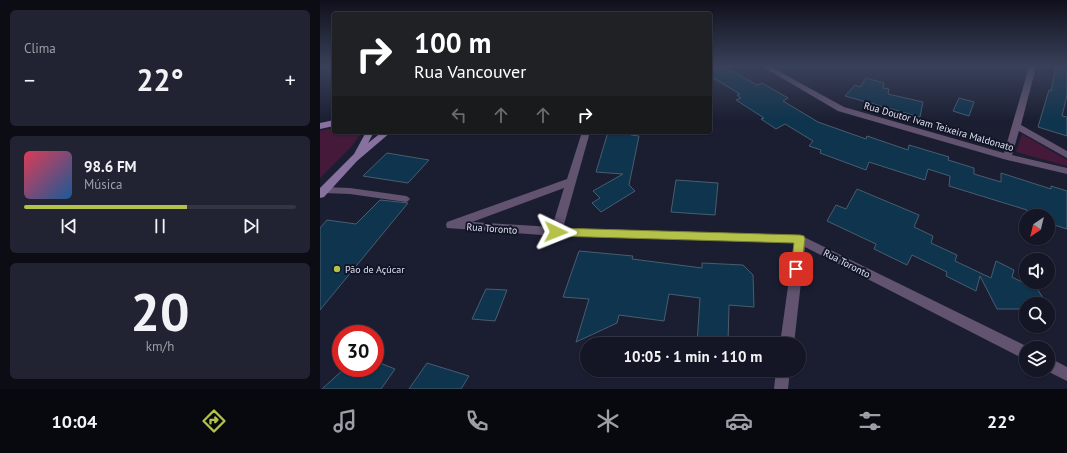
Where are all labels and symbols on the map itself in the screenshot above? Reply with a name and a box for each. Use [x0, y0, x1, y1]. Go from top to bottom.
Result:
street label: Rua Doutor Ivam Teixeira Maldonato [862, 99, 1015, 154]
north arrow [1019, 209, 1055, 245]
position arrow [535, 211, 577, 253]
street label: Rua Toronto [466, 220, 518, 237]
street label: Rua Toronto [821, 246, 872, 281]
pin [779, 252, 813, 286]
place label: Pão de Açúcar [345, 263, 405, 276]
marker: Pão de Açúcar [332, 264, 342, 274]
speed limit sign: 30 [332, 325, 384, 377]

